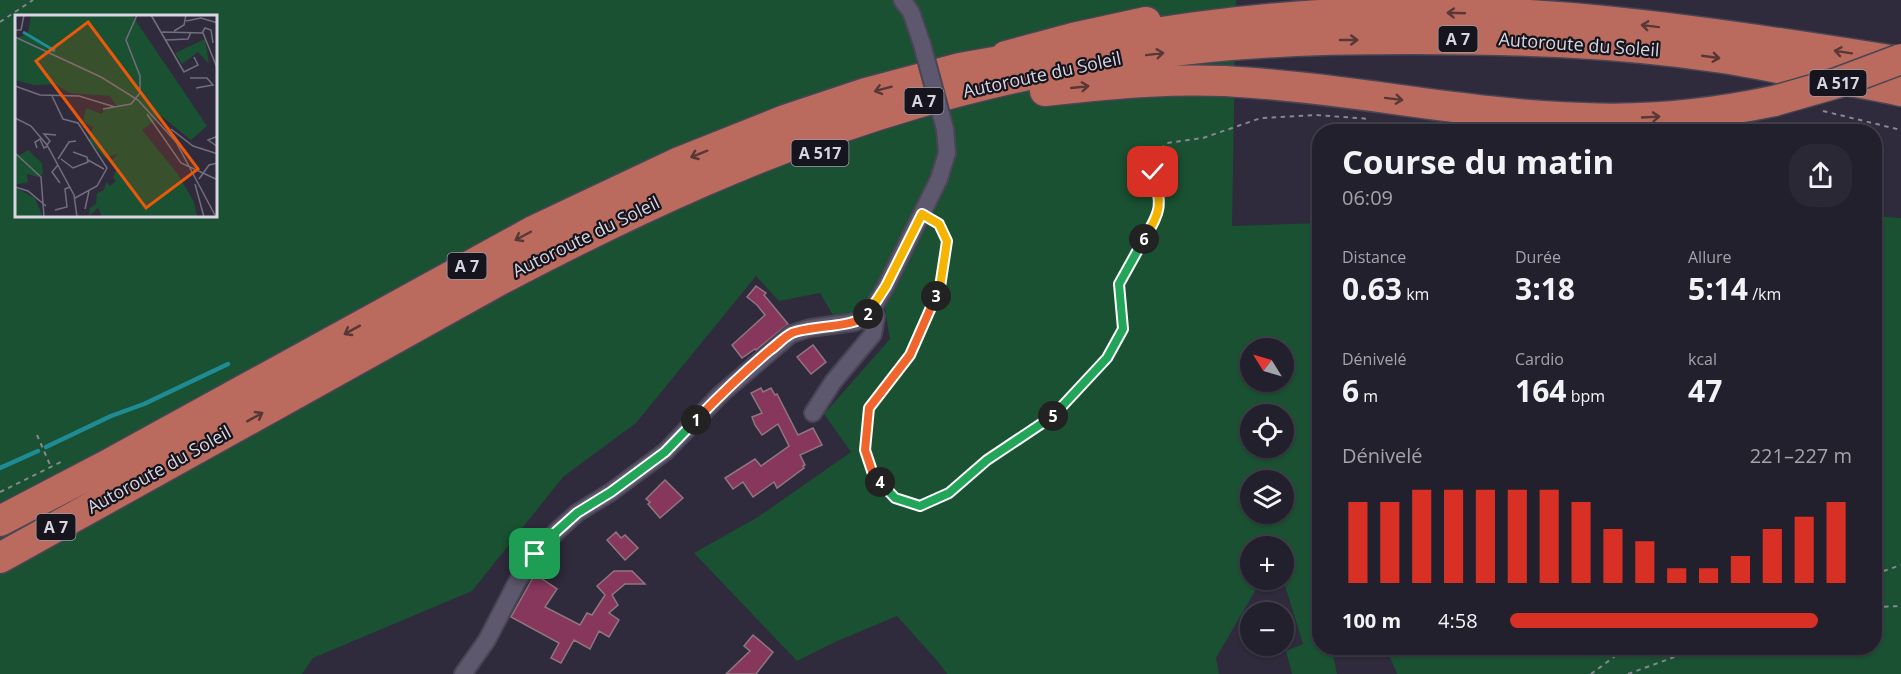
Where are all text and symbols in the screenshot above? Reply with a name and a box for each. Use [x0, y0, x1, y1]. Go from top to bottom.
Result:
one-way arrow [1446, 7, 1466, 19]
inset map [15, 15, 218, 218]
one-way arrow [1641, 21, 1660, 32]
road number: A 7 [1438, 26, 1478, 52]
street label: Autoroute du Soleil [1498, 26, 1660, 62]
one-way arrow [1339, 34, 1359, 46]
street label: Autoroute du Soleil [960, 46, 1123, 103]
one-way arrow [1834, 47, 1854, 58]
one-way arrow [1144, 49, 1164, 60]
one-way arrow [1701, 51, 1721, 62]
road number: A 517 [1810, 70, 1866, 96]
one-way arrow [1069, 81, 1089, 92]
one-way arrow [874, 84, 893, 95]
road number: A 7 [904, 88, 944, 114]
one-way arrow [1383, 93, 1403, 104]
one-way arrow [1640, 112, 1660, 123]
text: Course du matin [1342, 139, 1614, 184]
road number: A 517 [792, 140, 848, 166]
button: share [1789, 144, 1852, 207]
pin [1127, 146, 1178, 197]
one-way arrow [691, 149, 709, 160]
icon: check [1136, 155, 1169, 188]
text: 06:09 [1342, 184, 1393, 211]
street label: Autoroute du Soleil [508, 190, 663, 282]
pin: 6 [1129, 224, 1159, 254]
text: 6 [1139, 228, 1149, 250]
one-way arrow [514, 231, 532, 242]
text: Distance [1342, 246, 1406, 268]
text: Durée [1515, 246, 1561, 268]
text: Allure [1688, 246, 1732, 268]
road number: A 7 [448, 253, 486, 279]
text: 0.63 [1342, 268, 1402, 309]
text: 3:18 [1515, 268, 1575, 309]
text: 5:14 [1688, 268, 1748, 309]
pin: 3 [921, 281, 951, 311]
text: km [1402, 283, 1429, 305]
text: /km [1748, 283, 1781, 305]
text: 3 [931, 285, 941, 307]
pin: 2 [853, 299, 883, 329]
text: 2 [863, 303, 873, 325]
one-way arrow [343, 325, 361, 336]
north arrow [1240, 338, 1294, 392]
map controls [1240, 338, 1294, 656]
text: Dénivelé [1342, 348, 1406, 370]
text: Cardio [1515, 348, 1564, 370]
text: kcal [1688, 348, 1717, 370]
text: 6 [1342, 370, 1359, 411]
text: 164 [1515, 370, 1566, 411]
text: 47 [1688, 370, 1722, 411]
text: m [1359, 385, 1378, 407]
text: bpm [1566, 385, 1605, 407]
pin: 5 [1038, 401, 1068, 431]
button: locate [1240, 404, 1294, 458]
pin: 1 [681, 405, 711, 435]
text: 5 [1048, 405, 1058, 427]
text: 1 [691, 409, 701, 431]
one-way arrow [246, 411, 263, 423]
street label: Autoroute du Soleil [82, 420, 235, 519]
text: Dénivelé [1342, 442, 1423, 469]
text: 221–227 m [1750, 442, 1852, 469]
pin: 4 [865, 467, 895, 497]
button: layers [1240, 470, 1294, 524]
text: 4 [875, 471, 885, 493]
road number: A 7 [36, 514, 76, 540]
pin [509, 528, 560, 579]
button: + [1240, 536, 1294, 590]
icon: arrive [518, 537, 551, 570]
button: − [1240, 602, 1294, 656]
text: 100 m [1342, 607, 1401, 634]
text: 4:58 [1438, 607, 1478, 634]

